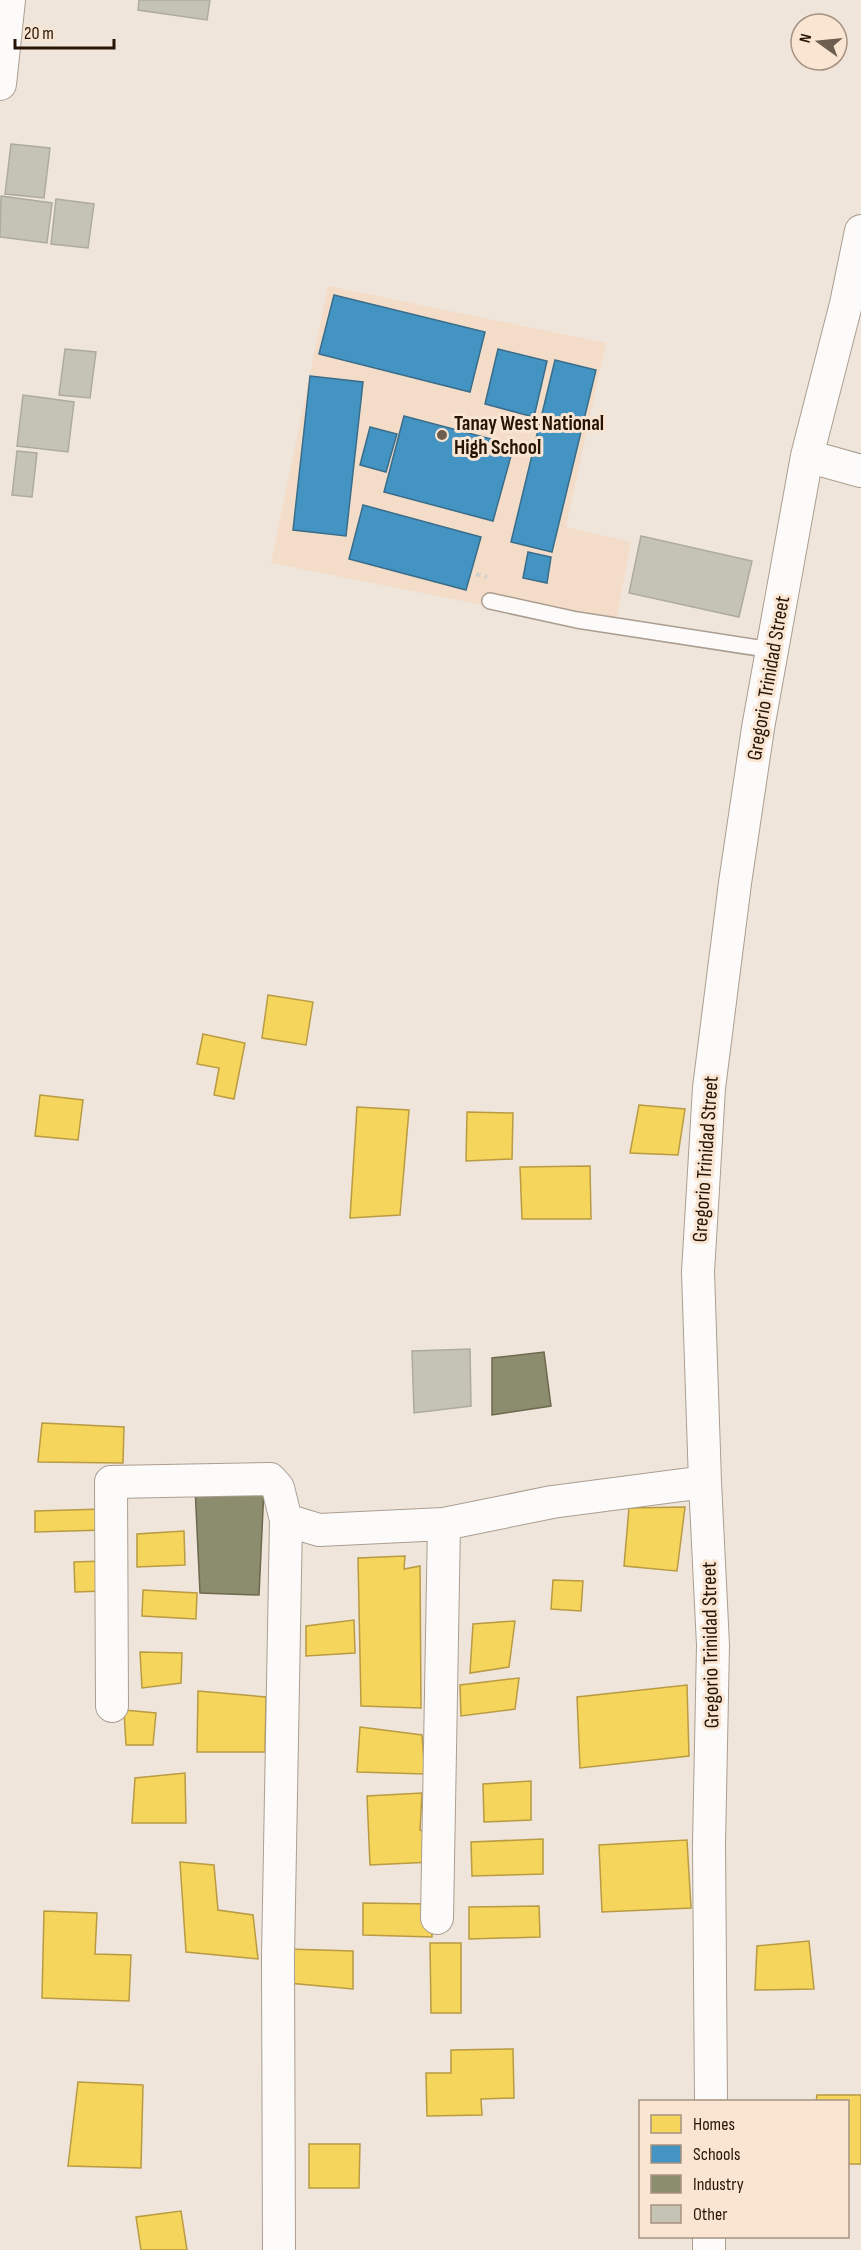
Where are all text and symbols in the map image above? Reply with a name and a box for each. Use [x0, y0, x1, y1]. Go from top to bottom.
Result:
scale bar [15, 12, 114, 50]
north arrow [789, 12, 849, 72]
text: 20 m [24, 23, 54, 44]
text: N [796, 32, 816, 45]
place label: Tanay West National High School [454, 411, 604, 460]
marker: Tanay West National High School [435, 428, 449, 442]
street label: Gregorio Trinidad Street [742, 594, 795, 762]
street label: Gregorio Trinidad Street [687, 1075, 724, 1243]
street label: Gregorio Trinidad Street [697, 1561, 724, 1729]
legend [639, 2100, 849, 2238]
text: Homes [693, 2114, 735, 2135]
text: Schools [693, 2144, 740, 2165]
text: Industry [693, 2174, 744, 2195]
text: Other [693, 2204, 727, 2225]

